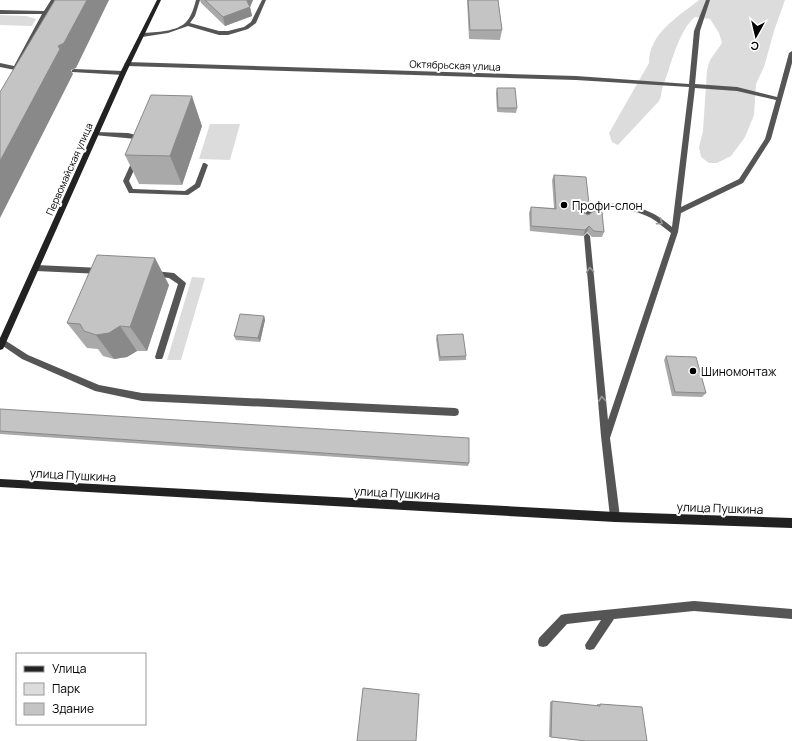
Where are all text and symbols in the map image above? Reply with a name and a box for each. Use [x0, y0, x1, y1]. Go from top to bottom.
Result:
north arrow [736, 16, 776, 56]
text: С [749, 38, 760, 54]
street label: Октябрьская улица [409, 56, 501, 74]
street label: Первомайская улица [42, 121, 96, 217]
place label: Профи-слон [572, 197, 643, 214]
marker: Профи-слон [559, 200, 569, 210]
one-way arrow [656, 217, 663, 225]
one-way arrow [586, 267, 595, 273]
place label: Шиномонтаж [701, 363, 777, 380]
marker: Шиномонтаж [688, 366, 698, 376]
one-way arrow [598, 396, 607, 403]
street label: улица Пушкина [29, 464, 117, 486]
street label: улица Пушкина [353, 482, 441, 504]
street label: улица Пушкина [676, 498, 764, 518]
legend [16, 653, 146, 725]
text: Улица [52, 660, 86, 677]
text: Парк [52, 680, 81, 697]
text: Здание [52, 700, 94, 717]

